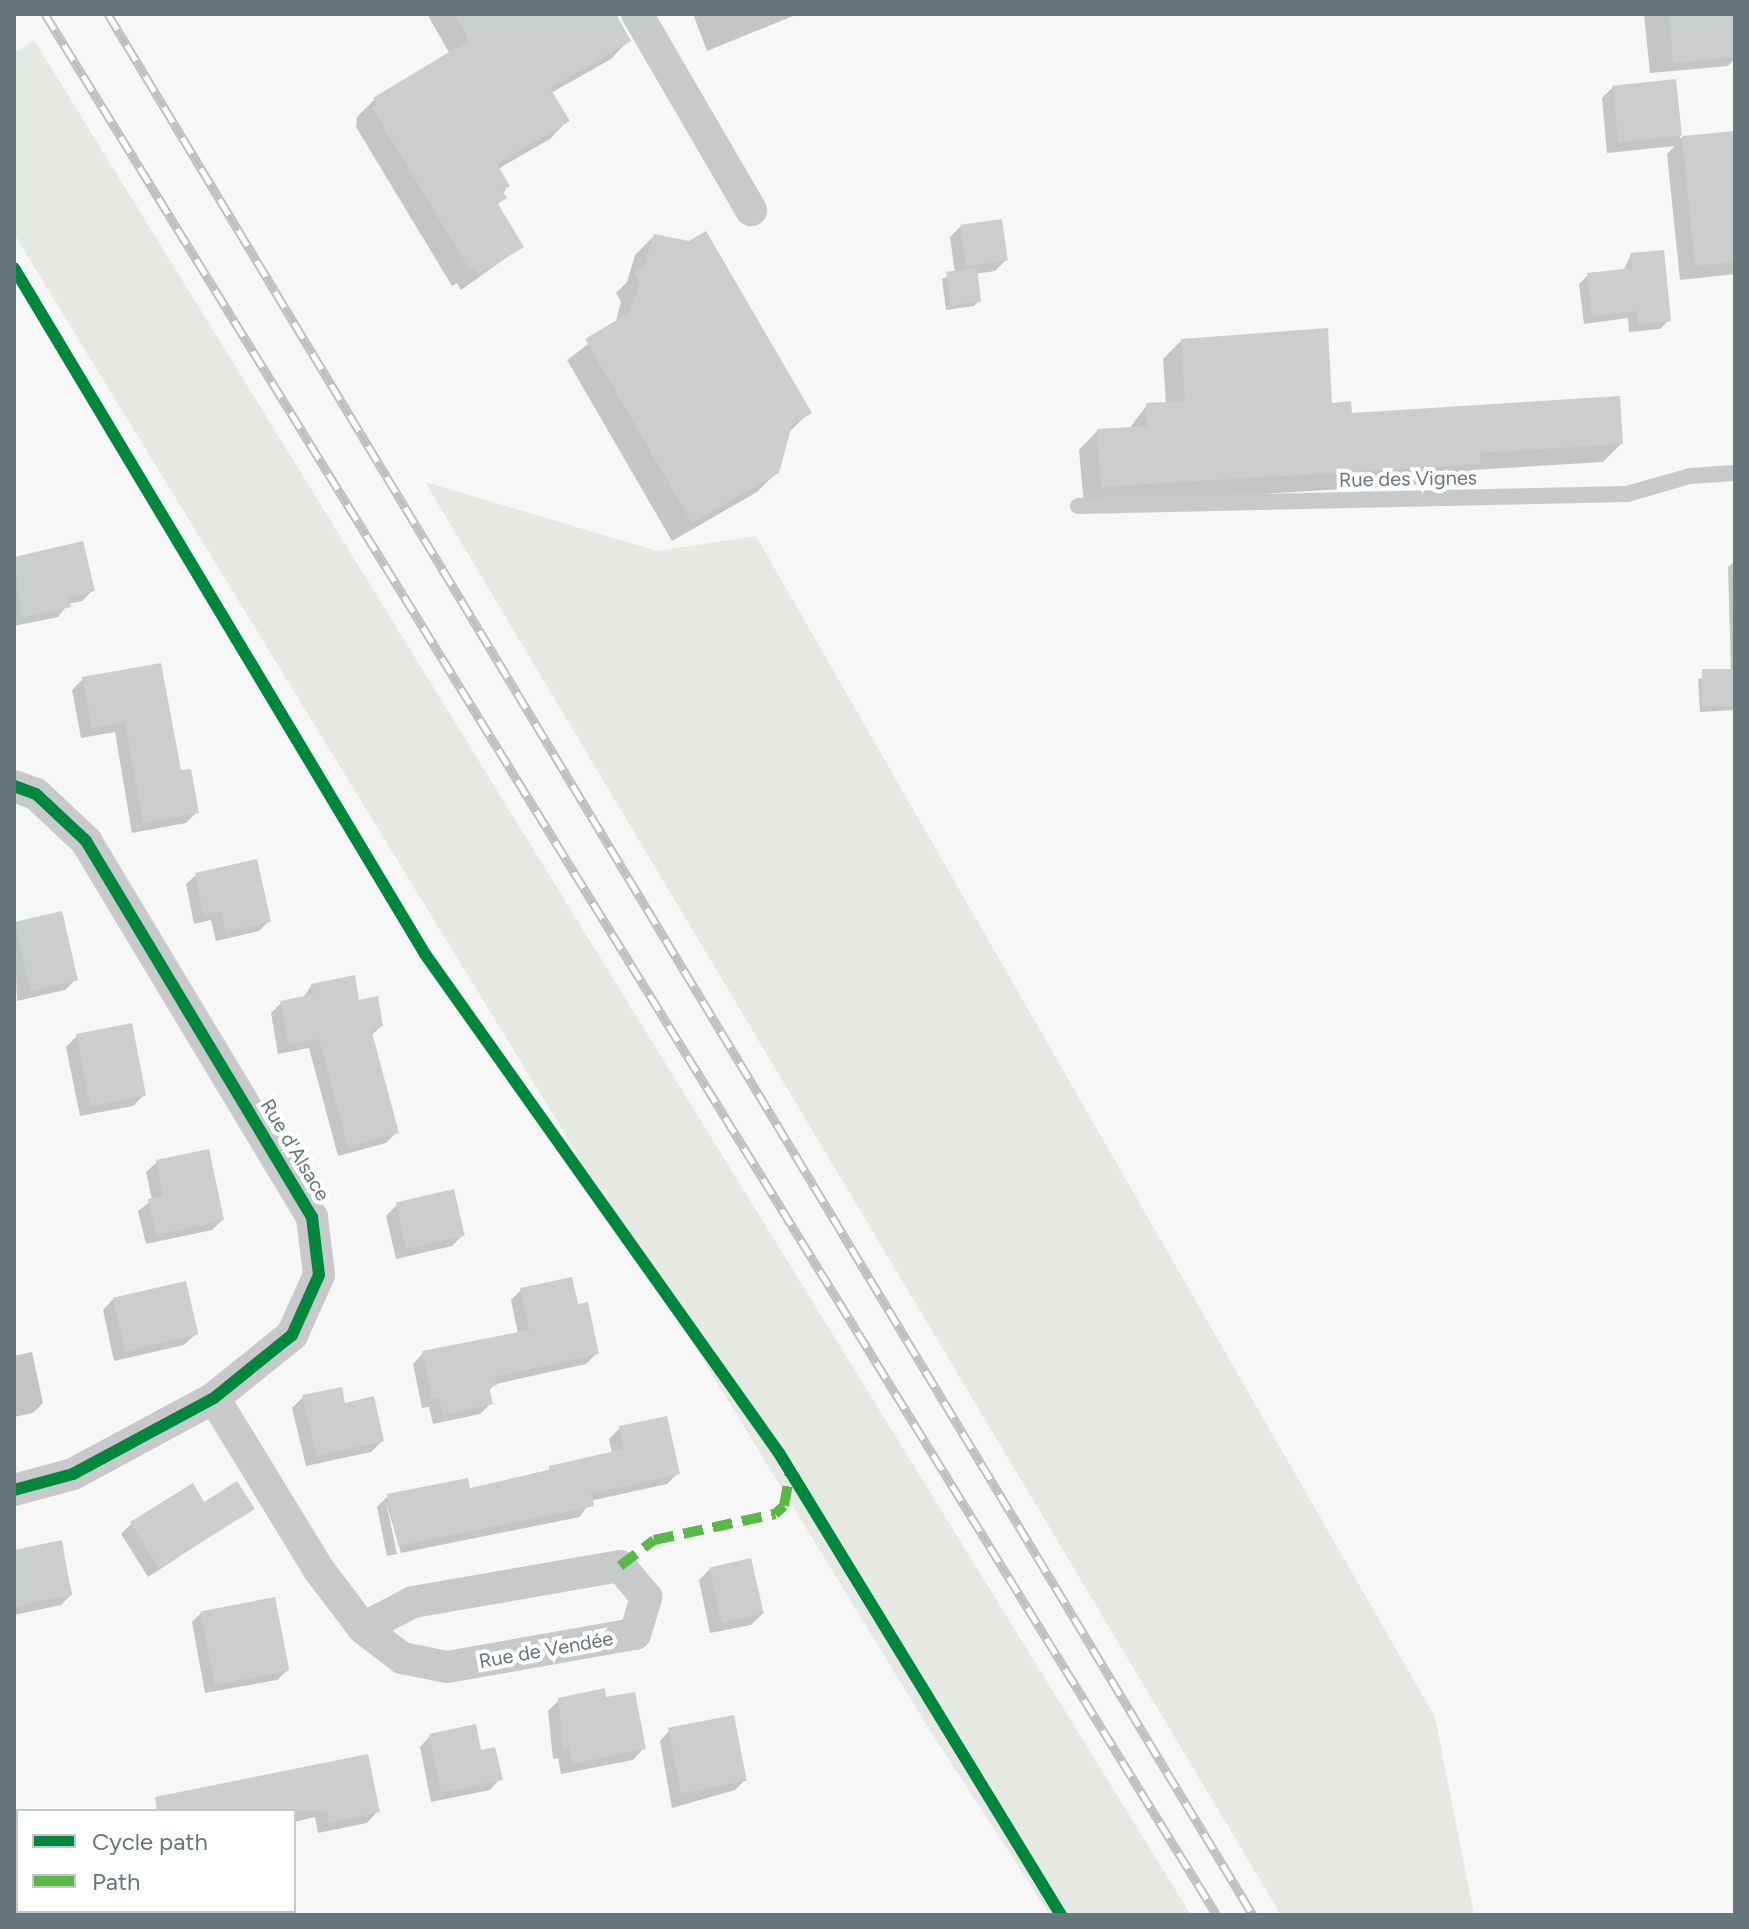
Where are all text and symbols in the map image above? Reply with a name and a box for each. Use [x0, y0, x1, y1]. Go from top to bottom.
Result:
street label: Rue des Vignes [1339, 466, 1477, 492]
street label: Rue d'Alsace [255, 1095, 335, 1205]
street label: Rue de Vendée [477, 1626, 615, 1674]
legend [16, 1809, 296, 1913]
text: Cycle path [92, 1827, 208, 1856]
text: Path [92, 1867, 140, 1896]

